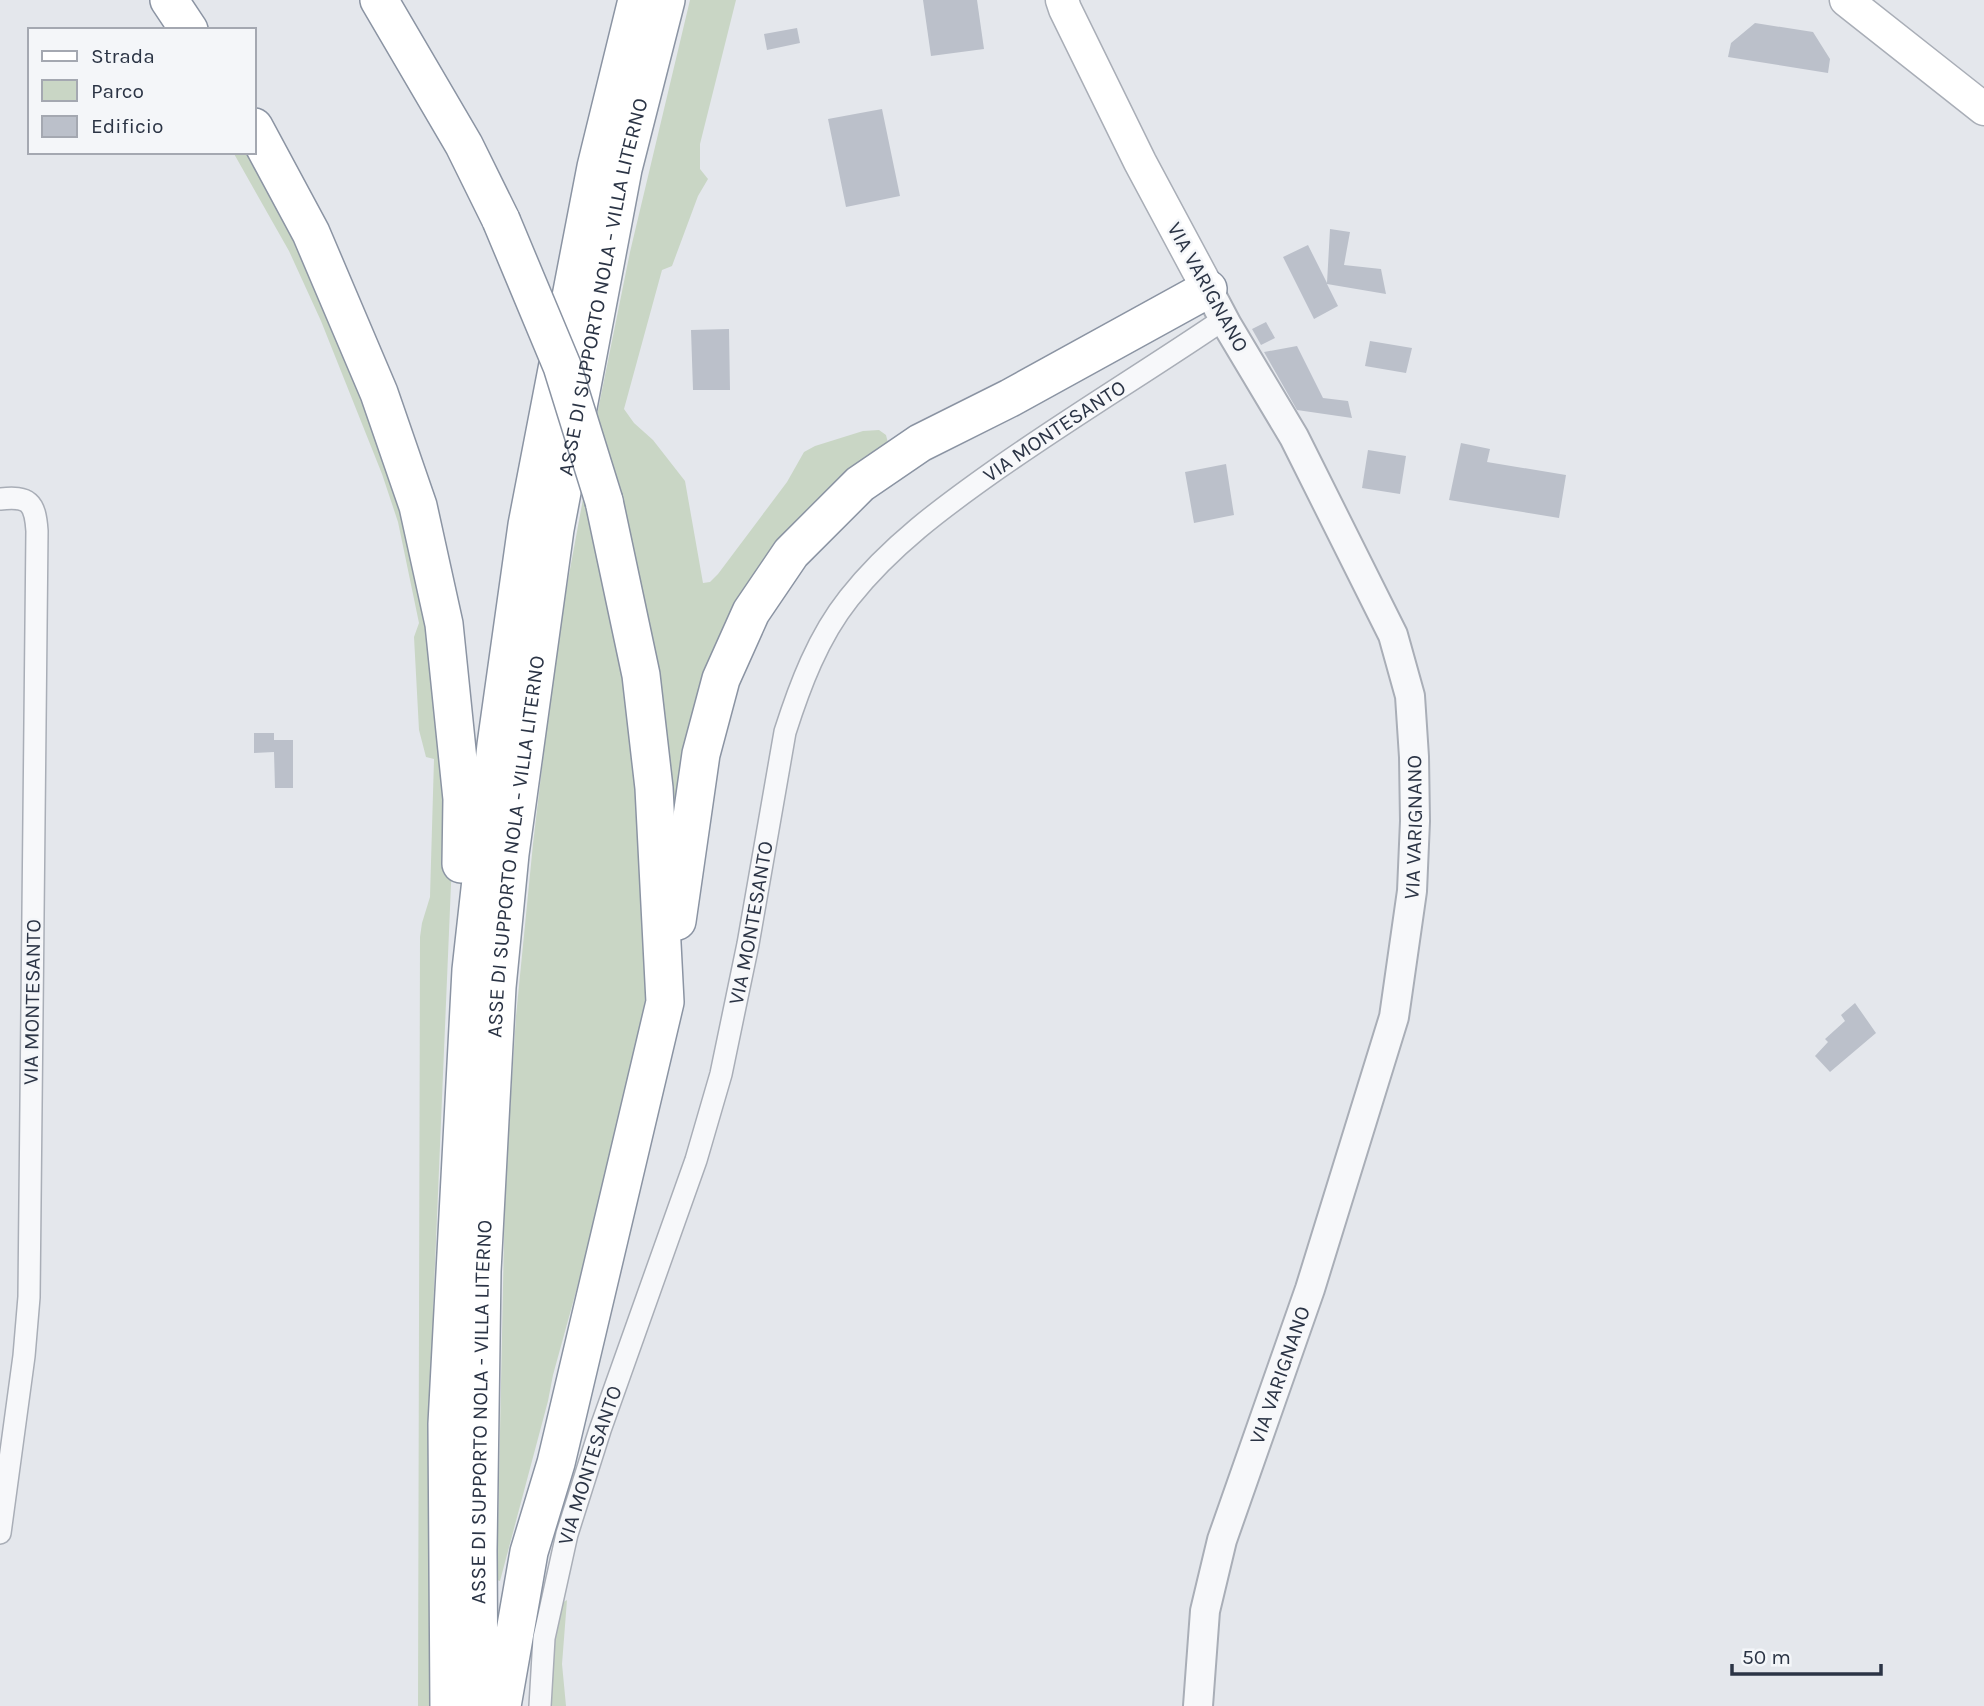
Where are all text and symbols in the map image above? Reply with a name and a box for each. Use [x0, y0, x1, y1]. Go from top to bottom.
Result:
legend [28, 28, 256, 154]
text: Strada [91, 44, 155, 68]
text: Parco [91, 79, 144, 103]
street label: ASSE DI SUPPORTO NOLA - VILLA LITERNO [553, 95, 653, 478]
text: Edificio [91, 114, 164, 138]
street label: VIA VARIGNANO [1162, 218, 1254, 356]
street label: VIA MONTESANTO [978, 375, 1130, 487]
street label: ASSE DI SUPPORTO NOLA - VILLA LITERNO [482, 654, 549, 1038]
street label: VIA VARIGNANO [1399, 755, 1427, 901]
street label: VIA MONTESANTO [724, 839, 778, 1007]
street label: VIA MONTESANTO [19, 919, 45, 1085]
street label: ASSE DI SUPPORTO NOLA - VILLA LITERNO [466, 1219, 497, 1604]
street label: VIA VARIGNANO [1245, 1303, 1315, 1447]
street label: VIA MONTESANTO [553, 1382, 627, 1547]
scale bar [1732, 1632, 1881, 1676]
text: 50 m [1742, 1645, 1791, 1669]

